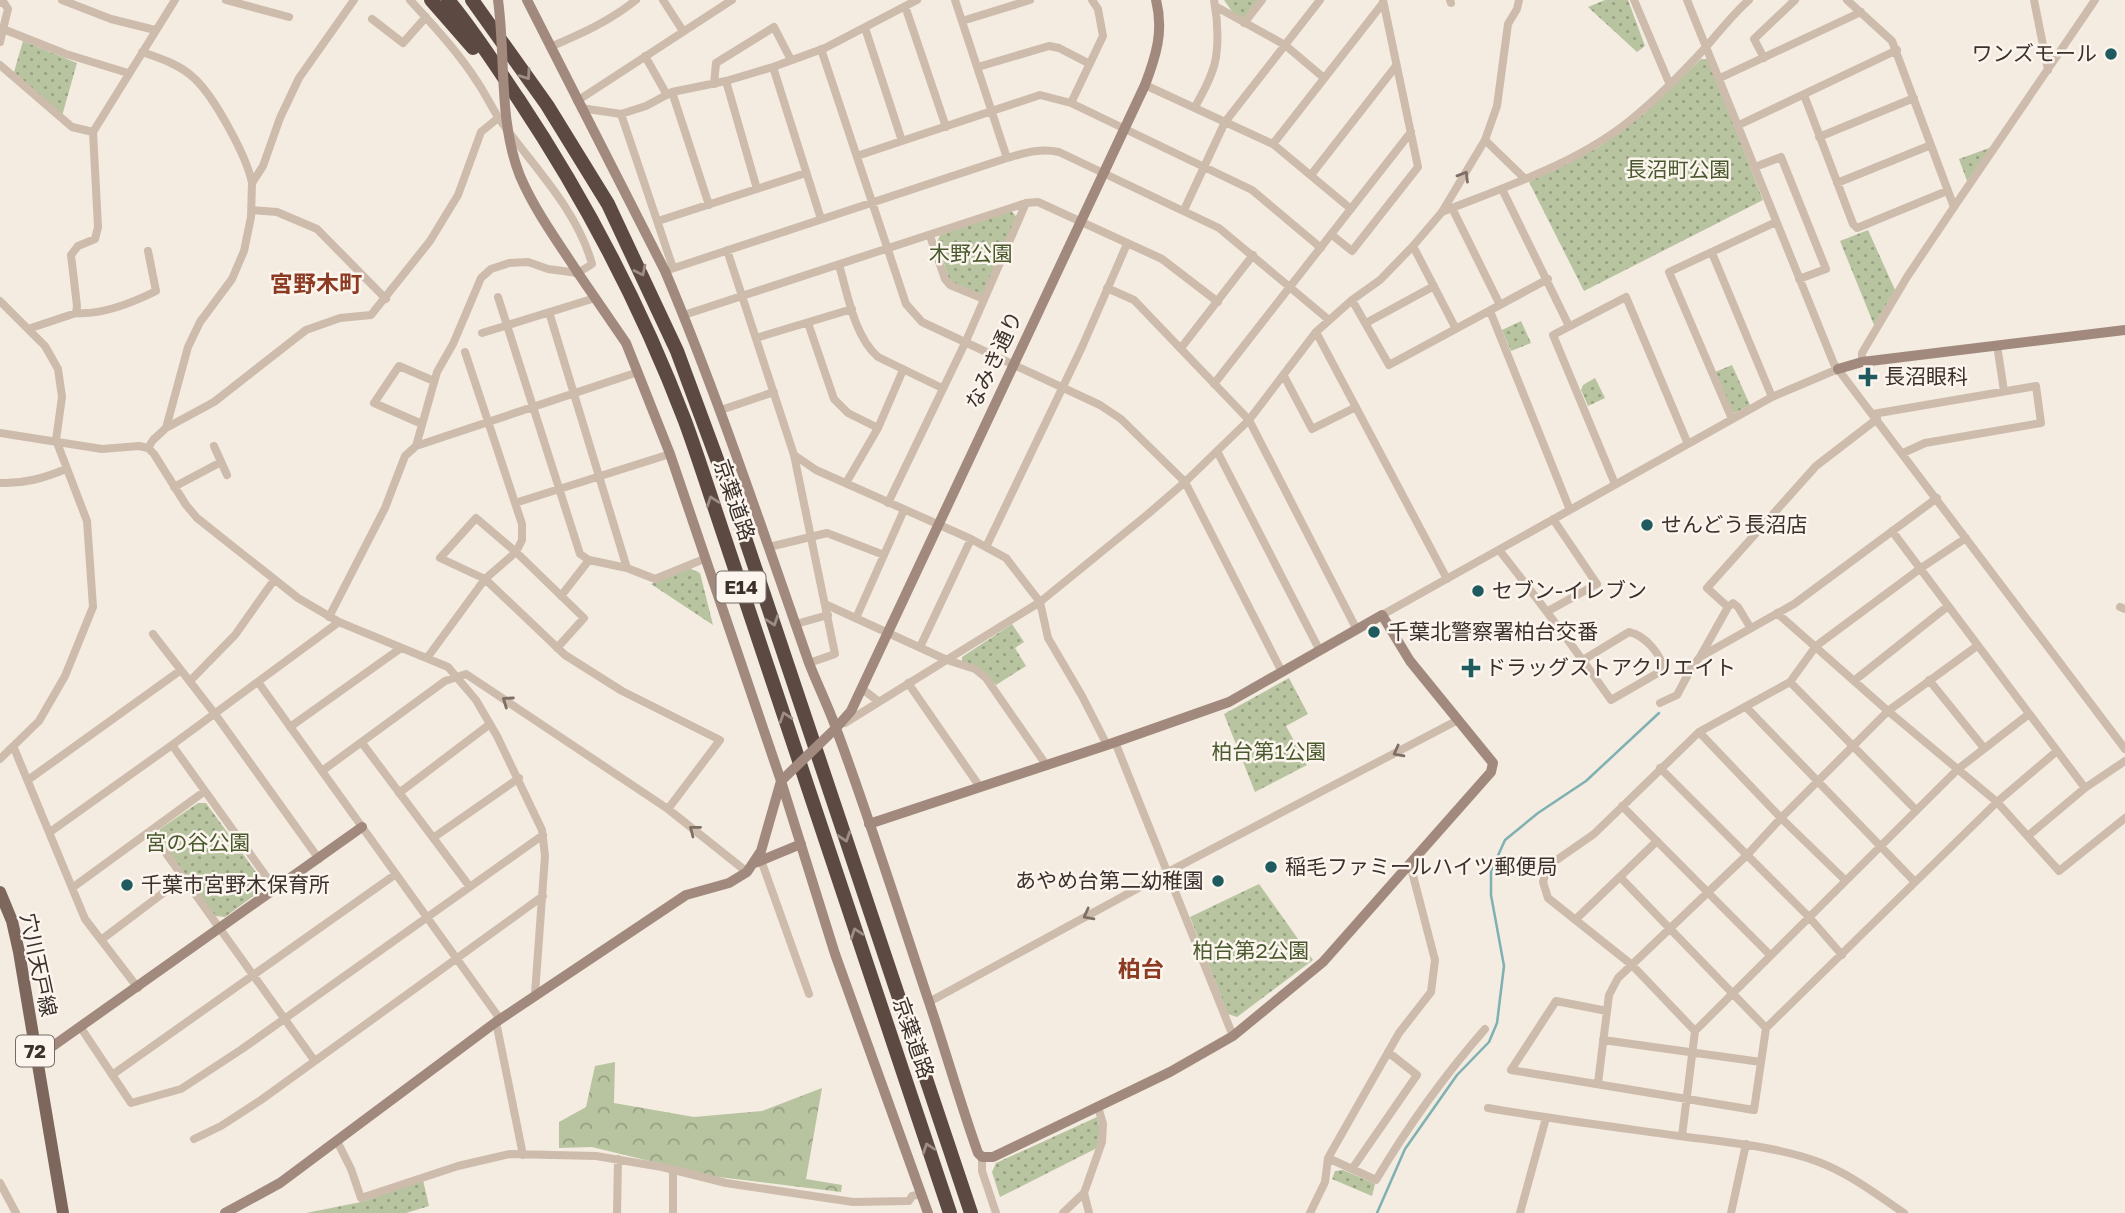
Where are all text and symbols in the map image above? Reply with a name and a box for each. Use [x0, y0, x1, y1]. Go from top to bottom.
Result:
place label: ワンズモール [1971, 40, 2097, 66]
marker: ワンズモール [2103, 46, 2119, 62]
one-way arrow [518, 67, 530, 80]
park label: 長沼町公園 [1626, 156, 1731, 182]
one-way arrow [1455, 170, 1468, 183]
park label: 木野公園 [929, 240, 1013, 266]
one-way arrow [633, 264, 647, 276]
district label: 宮野木町 [270, 269, 362, 297]
street label: なみき通り [959, 307, 1027, 413]
place label: 長沼眼科 [1884, 363, 1968, 389]
marker: 長沼眼科 [1858, 367, 1878, 387]
street label: 京葉道路 [709, 456, 761, 544]
one-way arrow [706, 495, 720, 507]
place label: せんどう長沼店 [1661, 511, 1807, 537]
marker: せんどう長沼店 [1639, 517, 1655, 533]
road number: E14 [716, 572, 766, 602]
place label: セブン-イレブン [1492, 577, 1647, 603]
marker: セブン-イレブン [1470, 583, 1486, 599]
one-way arrow [765, 615, 779, 627]
place label: 千葉北警察署柏台交番 [1388, 618, 1598, 644]
marker: 千葉北警察署柏台交番 [1366, 624, 1382, 640]
place label: ドラッグストアクリエイト [1485, 654, 1736, 680]
marker: ドラッグストアクリエイト [1463, 660, 1479, 676]
one-way arrow [502, 697, 515, 709]
one-way arrow [778, 711, 793, 723]
park label: 柏台第1公園 [1211, 738, 1327, 764]
one-way arrow [1392, 744, 1405, 757]
one-way arrow [689, 826, 702, 838]
park label: 宮の谷公園 [146, 829, 251, 855]
one-way arrow [837, 831, 852, 843]
place label: 稲毛ファミールハイツ郵便局 [1285, 853, 1558, 879]
marker: 稲毛ファミールハイツ郵便局 [1263, 859, 1279, 875]
place label: あやめ台第二幼稚園 [1015, 867, 1204, 893]
place label: 千葉市宮野木保育所 [141, 871, 330, 897]
marker: あやめ台第二幼稚園 [1210, 873, 1226, 889]
marker: 千葉市宮野木保育所 [119, 877, 135, 893]
one-way arrow [1083, 907, 1095, 921]
street label: 穴川天戸線 [15, 911, 63, 1019]
one-way arrow [850, 927, 864, 939]
park label: 柏台第2公園 [1192, 937, 1310, 963]
district label: 柏台 [1118, 954, 1164, 982]
street label: 京葉道路 [888, 994, 940, 1082]
road number: 72 [16, 1036, 54, 1066]
one-way arrow [922, 1143, 936, 1155]

